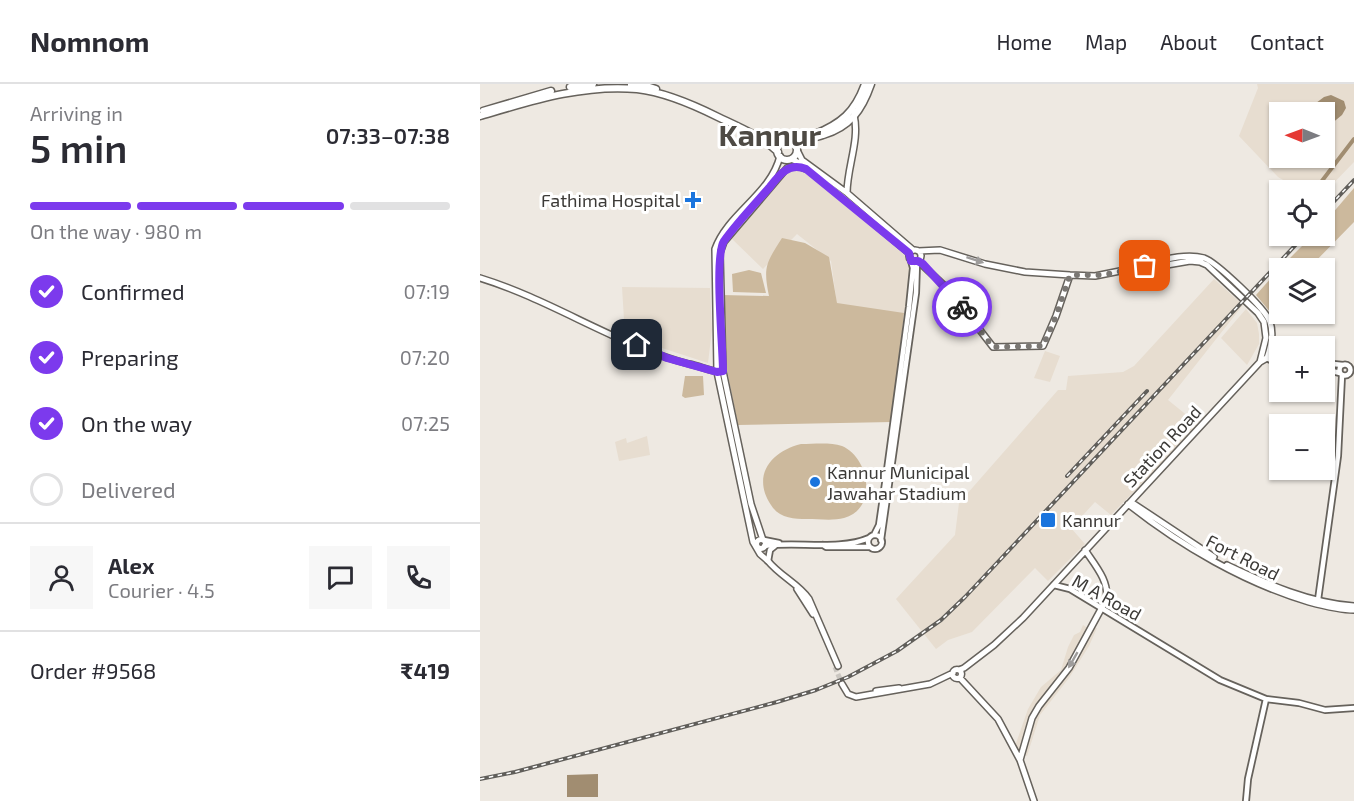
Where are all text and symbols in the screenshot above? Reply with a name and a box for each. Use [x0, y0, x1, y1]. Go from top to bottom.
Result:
text: Nomnom [30, 24, 149, 58]
text: Home [996, 29, 1052, 54]
text: Map [1085, 29, 1127, 54]
text: About [1160, 29, 1217, 54]
text: Contact [1250, 29, 1324, 54]
text: Arriving in [30, 101, 123, 125]
north arrow [1269, 102, 1335, 168]
map controls [1269, 102, 1335, 480]
district label: Kannur [719, 116, 822, 152]
text: 07:33–07:38 [326, 122, 450, 148]
text: 5 min [30, 124, 128, 171]
button: locate [1269, 180, 1335, 246]
place label: Fathima Hospital [541, 189, 681, 211]
marker: Fathima Hospital [684, 191, 702, 209]
text: On the way · 980 m [30, 219, 202, 243]
pin [1119, 240, 1170, 291]
icon: bag [1128, 249, 1161, 282]
one-way arrow [966, 256, 984, 266]
button: layers [1269, 258, 1335, 324]
icon: check [30, 275, 63, 308]
courier [932, 277, 992, 337]
text: Confirmed [81, 278, 185, 304]
text: 07:19 [404, 279, 450, 303]
icon: bike [946, 291, 979, 324]
pin [611, 319, 662, 370]
icon: home [620, 328, 653, 361]
button: + [1269, 336, 1335, 402]
icon: check [30, 341, 63, 374]
text: Preparing [81, 344, 179, 370]
text: 07:20 [400, 345, 450, 369]
street label: Station Road [1118, 400, 1206, 492]
icon: check [30, 407, 63, 440]
text: On the way [81, 410, 192, 436]
text: 07:25 [401, 411, 450, 435]
button: − [1269, 414, 1335, 480]
place label: Kannur Municipal Jawahar Stadium [827, 461, 970, 504]
marker: Kannur Municipal Jawahar Stadium [808, 475, 822, 489]
text: Delivered [81, 476, 176, 502]
place label: Kannur [1062, 509, 1121, 531]
marker: Kannur [1039, 511, 1057, 529]
street label: Fort Road [1203, 529, 1283, 585]
button: person [30, 546, 93, 609]
button: chat [309, 546, 372, 609]
button: phone [387, 546, 450, 609]
text: Alex [108, 552, 154, 578]
street label: M A Road [1069, 569, 1145, 625]
text: Courier · 4.5 [108, 578, 215, 602]
one-way arrow [1068, 652, 1078, 669]
text: Order #9568 [30, 657, 156, 683]
text: ₹419 [400, 657, 450, 683]

